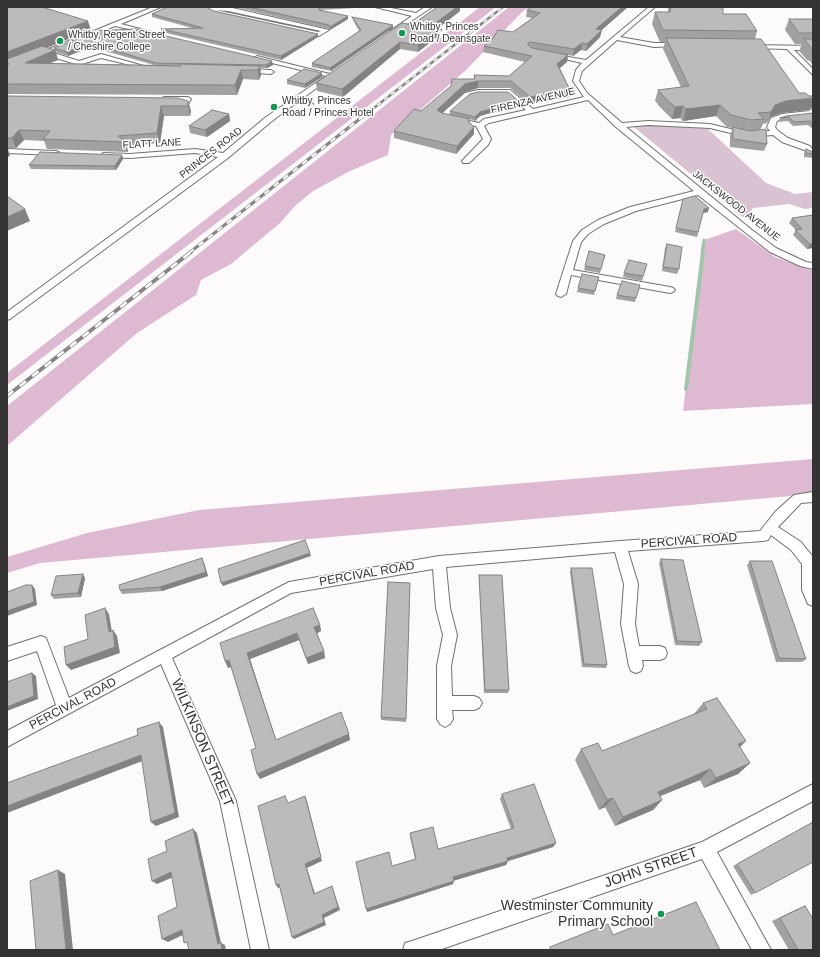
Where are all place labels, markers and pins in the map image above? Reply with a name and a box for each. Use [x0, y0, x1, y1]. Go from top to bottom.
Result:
place label: Whitby, Princes Road / Deansgate [410, 21, 491, 44]
marker: Whitby, Princes Road / Deansgate [397, 28, 407, 38]
place label: Whitby, Regent Street / Cheshire College [68, 29, 165, 52]
marker: Whitby, Regent Street / Cheshire College [55, 36, 65, 46]
place label: Whitby, Princes Road / Princes Hotel [282, 95, 374, 118]
marker: Whitby, Princes Road / Princes Hotel [269, 102, 279, 112]
place label: Westminster Community Primary School [501, 898, 653, 930]
marker: Westminster Community Primary School [656, 909, 666, 919]

